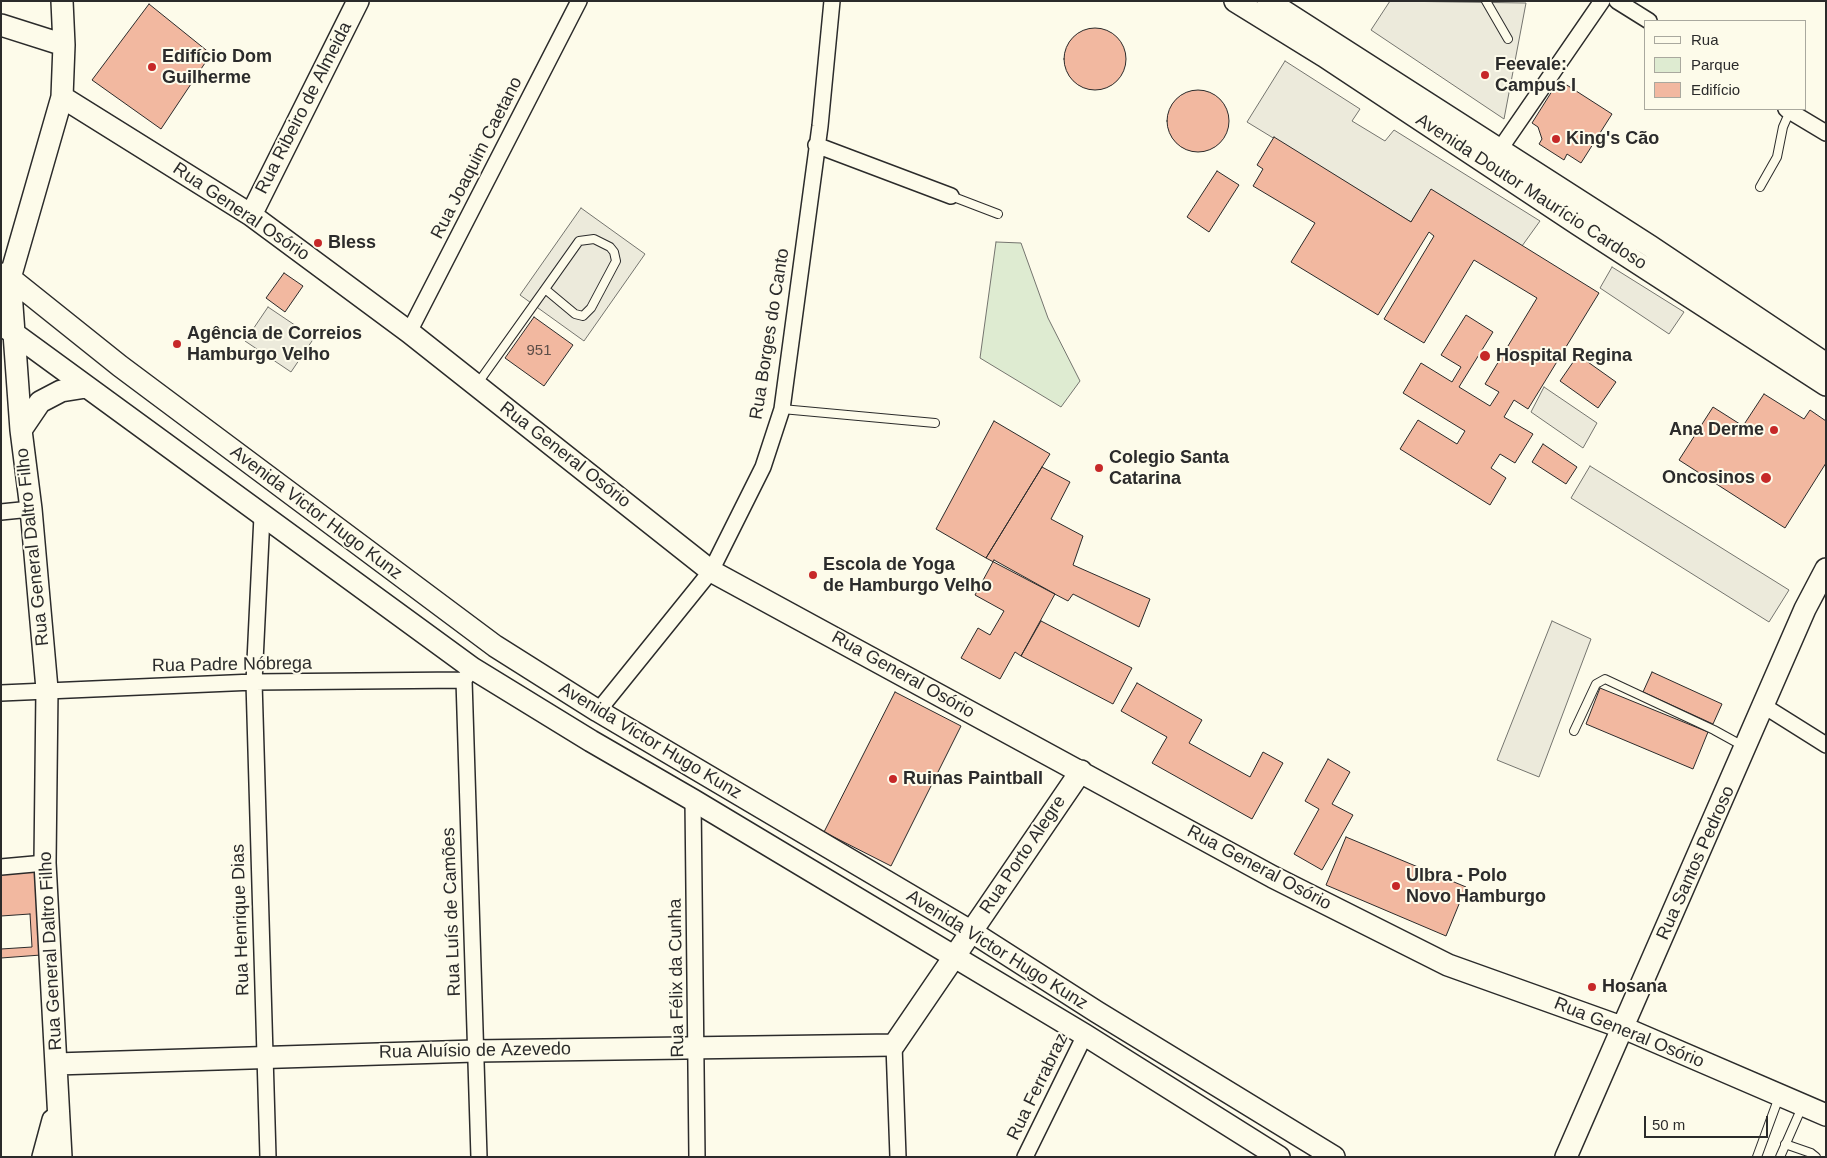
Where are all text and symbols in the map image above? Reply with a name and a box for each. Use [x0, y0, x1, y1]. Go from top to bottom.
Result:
street label: Rua Ribeiro de Almeida [251, 18, 357, 198]
legend [1644, 20, 1807, 110]
text: Rua [1691, 31, 1719, 48]
place label: Edifício Dom Guilherme [162, 46, 272, 88]
place label: Feevale: Campus I [1495, 54, 1576, 96]
text: Parque [1691, 56, 1739, 73]
marker: Edifício Dom Guilherme [146, 61, 158, 73]
marker: Feevale: Campus I [1479, 69, 1491, 81]
street label: Rua Joaquim Caetano [427, 73, 527, 243]
text: Edifício [1691, 81, 1740, 98]
street label: Avenida Doutor Maurício Cardoso [1412, 109, 1650, 275]
place label: King's Cão [1566, 128, 1659, 150]
marker: King's Cão [1550, 133, 1562, 145]
street label: Rua General Osório [169, 158, 313, 266]
place label: Bless [328, 232, 376, 254]
marker: Bless [312, 237, 324, 249]
street label: Rua Borges do Canto [746, 247, 794, 421]
place label: Agência de Correios Hamburgo Velho [187, 323, 362, 366]
marker: Agência de Correios Hamburgo Velho [171, 338, 183, 350]
house number: 951 [526, 342, 552, 360]
place label: Hospital Regina [1496, 345, 1632, 367]
marker: Hospital Regina [1478, 349, 1492, 363]
street label: Rua General Osório [495, 397, 635, 513]
place label: Ana Derme [1669, 419, 1764, 441]
marker: Ana Derme [1768, 424, 1780, 436]
street label: Avenida Victor Hugo Kunz [226, 441, 406, 585]
street label: Rua General Daltro Filho [12, 447, 54, 647]
place label: Colegio Santa Catarina [1109, 447, 1229, 489]
marker: Colegio Santa Catarina [1093, 462, 1105, 474]
place label: Oncosinos [1662, 467, 1755, 489]
marker: Oncosinos [1759, 471, 1773, 485]
place label: Escola de Yoga de Hamburgo Velho [823, 554, 992, 596]
marker: Escola de Yoga de Hamburgo Velho [807, 569, 819, 581]
street label: Rua General Osório [828, 627, 978, 723]
street label: Rua Padre Nóbrega [152, 653, 312, 677]
street label: Avenida Victor Hugo Kunz [555, 678, 745, 804]
place label: Ruinas Paintball [903, 768, 1043, 790]
marker: Ruinas Paintball [887, 773, 899, 785]
street label: Rua Santos Pedroso [1652, 783, 1740, 943]
street label: Rua Porto Alegre [975, 792, 1071, 918]
street label: Rua General Osório [1183, 821, 1335, 915]
street label: Rua Luís de Camões [438, 827, 466, 997]
street label: Rua Henrique Dias [228, 844, 254, 996]
street label: Rua General Daltro Filho [35, 851, 67, 1051]
place label: Ulbra - Polo Novo Hamburgo [1406, 865, 1546, 908]
marker: Ulbra - Polo Novo Hamburgo [1390, 880, 1402, 892]
street label: Avenida Victor Hugo Kunz [902, 885, 1092, 1015]
street label: Rua Félix da Cunha [665, 898, 689, 1058]
place label: Hosana [1602, 976, 1667, 998]
marker: Hosana [1586, 981, 1598, 993]
street label: Rua General Osório [1551, 993, 1707, 1073]
street label: Rua Ferrabraz [1003, 1030, 1073, 1144]
street label: Rua Aluísio de Azevedo [379, 1039, 571, 1063]
scale bar [1647, 1106, 1771, 1138]
text: 50 m [1652, 1116, 1685, 1133]

